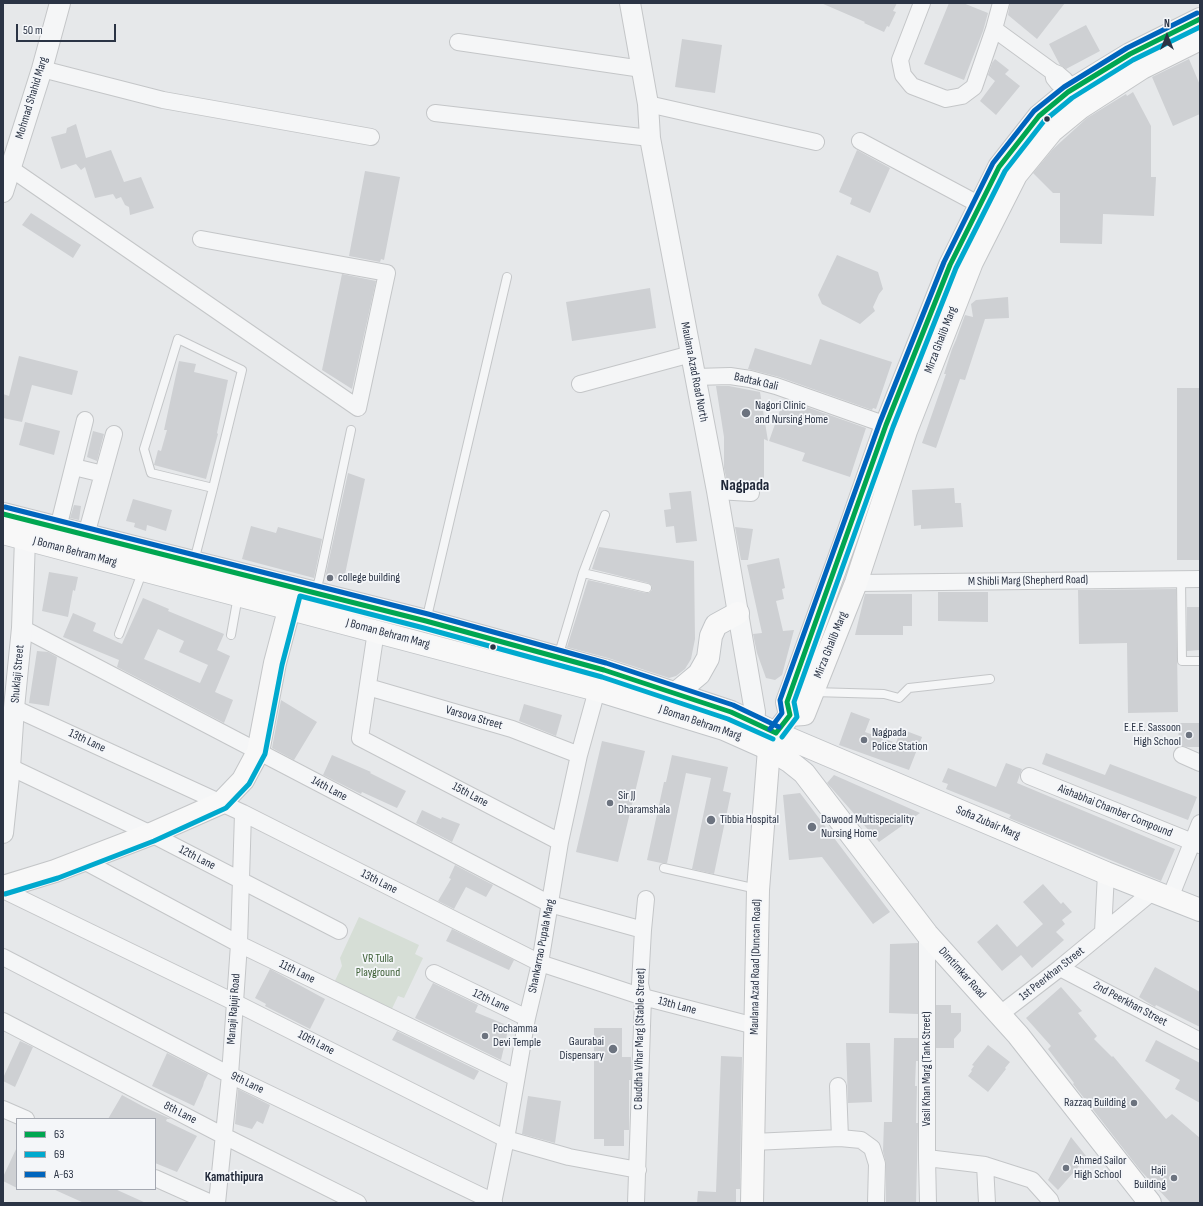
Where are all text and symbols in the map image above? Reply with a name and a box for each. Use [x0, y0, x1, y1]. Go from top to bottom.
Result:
scale bar [18, 16, 118, 42]
north arrow [1147, 16, 1187, 56]
text: N [1164, 17, 1170, 30]
text: 50 m [23, 23, 43, 38]
street label: Mohmad Shahid Marg [13, 55, 51, 141]
unlabelled marker [1042, 114, 1052, 124]
street label: Mirza Ghalib Marg [922, 304, 960, 376]
street label: Maulana Azad Road North [677, 321, 711, 423]
street label: Badtak Gali [732, 370, 780, 394]
place label: Nagori Clinic and Nursing Home [755, 399, 828, 427]
marker: Nagori Clinic and Nursing Home [740, 407, 752, 419]
district label: Nagpada [721, 476, 769, 496]
street label: J Boman Behram Marg [31, 534, 119, 570]
place label: college building [338, 571, 400, 585]
marker: college building [325, 573, 335, 583]
street label: M Shibli Marg (Shepherd Road) [968, 573, 1088, 589]
street label: Mirza Ghalib Marg [811, 610, 851, 680]
street label: J Boman Behram Marg [344, 616, 432, 652]
unlabelled marker [488, 642, 498, 652]
street label: Shuklaji Street [8, 644, 28, 704]
street label: J Boman Behram Marg [657, 702, 743, 744]
street label: Varsova Street [444, 703, 504, 733]
place label: E.E.E. Sassoon High School [1124, 721, 1181, 749]
street label: 13th Lane [66, 726, 108, 756]
place label: Nagpada Police Station [872, 726, 928, 754]
marker: E.E.E. Sassoon High School [1184, 730, 1194, 740]
marker: Nagpada Police Station [859, 735, 869, 745]
street label: 14th Lane [308, 774, 350, 804]
street label: 15th Lane [450, 780, 490, 810]
street label: Aishabhai Chamber Compound [1056, 781, 1174, 841]
place label: Sir JJ Dharamshala [618, 789, 670, 817]
marker: Sir JJ Dharamshala [605, 798, 615, 808]
street label: Sofia Zubair Marg [954, 803, 1022, 843]
place label: Tibbia Hospital [720, 813, 779, 827]
place label: Dawood Multispeciality Nursing Home [821, 813, 914, 841]
marker: Tibbia Hospital [705, 814, 717, 826]
marker: Dawood Multispeciality Nursing Home [806, 821, 818, 833]
street label: 12th Lane [176, 843, 218, 873]
street label: 13th Lane [358, 867, 400, 897]
street label: Shankarrao Pupala Marg [526, 898, 558, 994]
street label: Maulana Azad Road (Duncan Road) [748, 899, 764, 1035]
street label: Dimtimkar Road [935, 944, 989, 1002]
street label: 1st Peerkhan Street [1016, 944, 1088, 1004]
park label: VR Tulla Playground [356, 952, 400, 980]
street label: 11th Lane [277, 957, 317, 987]
street label: C Buddha Vihar Marg (Stable Street) [632, 968, 648, 1110]
street label: Manaji Rajuji Road [224, 973, 244, 1045]
street label: 2nd Peerkhan Street [1090, 978, 1170, 1030]
street label: 12th Lane [470, 986, 512, 1016]
street label: 13th Lane [656, 994, 698, 1018]
street label: Vasil Khan Marg (Tank Street) [920, 1011, 934, 1127]
place label: Pochamma Devi Temple [493, 1022, 541, 1050]
street label: 10th Lane [295, 1028, 337, 1058]
marker: Pochamma Devi Temple [480, 1031, 490, 1041]
place label: Gaurabai Dispensary [560, 1035, 604, 1063]
marker: Gaurabai Dispensary [607, 1043, 619, 1055]
street label: 9th Lane [228, 1069, 266, 1097]
place label: Razzaq Building [1064, 1096, 1126, 1110]
marker: Razzaq Building [1129, 1098, 1139, 1108]
street label: 8th Lane [161, 1099, 199, 1127]
legend [16, 1118, 156, 1190]
text: 63 [54, 1127, 64, 1142]
text: 69 [54, 1147, 65, 1162]
place label: Ahmed Sailor High School [1074, 1154, 1127, 1182]
marker: Ahmed Sailor High School [1061, 1163, 1071, 1173]
place label: Haji Building [1134, 1164, 1166, 1192]
text: A-63 [54, 1167, 74, 1182]
district label: Kamathipura [205, 1170, 263, 1186]
marker: Haji Building [1169, 1173, 1179, 1183]

